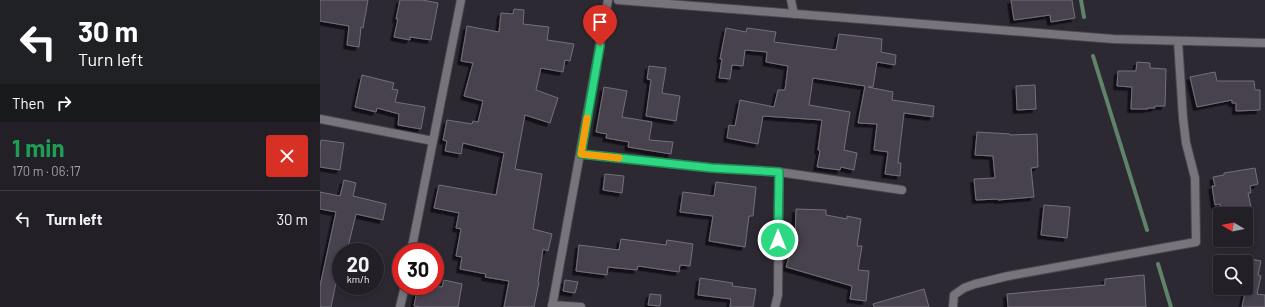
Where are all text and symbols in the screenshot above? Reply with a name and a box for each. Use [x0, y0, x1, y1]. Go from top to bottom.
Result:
pin [583, 5, 617, 46]
icon: arrive [589, 11, 611, 33]
text: 30 m [78, 14, 138, 48]
icon: left [12, 16, 64, 68]
text: Turn left [78, 48, 144, 70]
icon: right [53, 92, 75, 114]
text: Then [12, 94, 45, 112]
text: 1 min [12, 133, 65, 162]
button: close [266, 135, 308, 177]
text: 170 m · 06:17 [12, 163, 80, 179]
north arrow [1213, 207, 1253, 247]
map controls [1213, 207, 1253, 295]
icon: left [12, 208, 34, 230]
text: Turn left [46, 210, 102, 228]
text: 30 m [276, 210, 308, 228]
position arrow [757, 219, 799, 261]
speed limit sign: 30 [392, 243, 444, 295]
text: 20 [347, 252, 369, 276]
button: search [1213, 255, 1253, 295]
text: km/h [347, 273, 369, 285]

